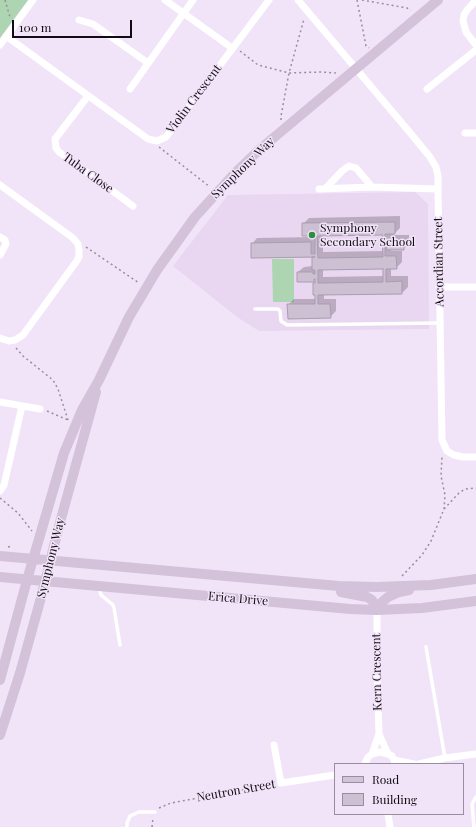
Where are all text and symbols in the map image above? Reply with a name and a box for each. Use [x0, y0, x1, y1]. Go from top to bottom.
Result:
scale bar [14, 12, 134, 38]
text: 100 m [19, 19, 51, 35]
street label: Violin Crescent [163, 62, 225, 136]
street label: Symphony Way [208, 134, 278, 202]
street label: Tuba Close [60, 150, 116, 196]
street label: Accordian Street [431, 217, 447, 307]
place label: Symphony Secondary School [320, 221, 415, 249]
marker: Symphony Secondary School [307, 230, 317, 240]
street label: Symphony Way [34, 516, 68, 600]
street label: Erica Drive [207, 589, 269, 609]
street label: Kern Crescent [369, 633, 385, 711]
legend [334, 763, 464, 815]
text: Road [372, 771, 399, 787]
street label: Neutron Street [196, 777, 276, 805]
text: Building [372, 791, 417, 807]

